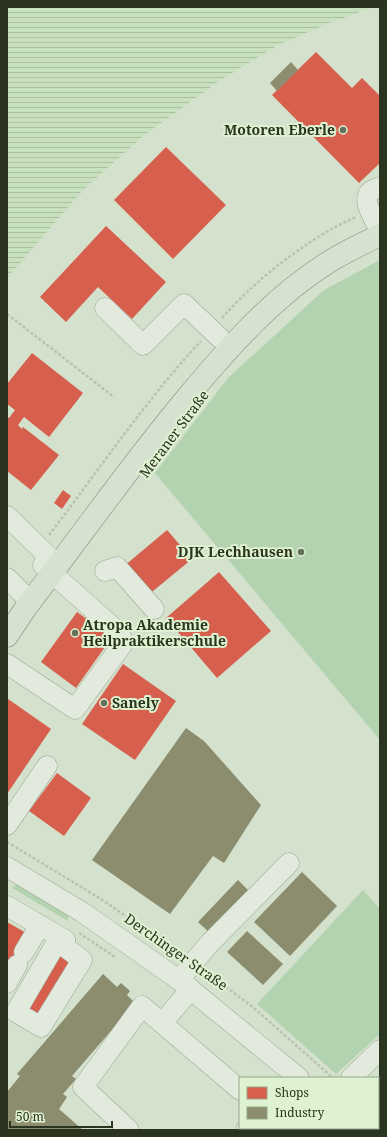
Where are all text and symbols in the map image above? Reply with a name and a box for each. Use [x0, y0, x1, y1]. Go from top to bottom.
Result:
place label: Motoren Eberle [224, 120, 335, 139]
marker: Motoren Eberle [338, 125, 348, 135]
street label: Meraner Straße [134, 386, 213, 481]
place label: DJK Lechhausen [178, 542, 293, 561]
marker: DJK Lechhausen [296, 547, 306, 557]
place label: Atropa Akademie Heilpraktikerschule [83, 615, 226, 650]
marker: Atropa Akademie Heilpraktikerschule [70, 628, 80, 638]
place label: Sanely [112, 693, 160, 712]
marker: Sanely [99, 698, 109, 708]
street label: Derchinger Straße [121, 909, 232, 994]
legend [239, 1077, 379, 1129]
text: Shops [275, 1084, 309, 1101]
scale bar [10, 1103, 112, 1129]
text: Industry [275, 1104, 324, 1121]
text: 50 m [16, 1108, 44, 1125]

